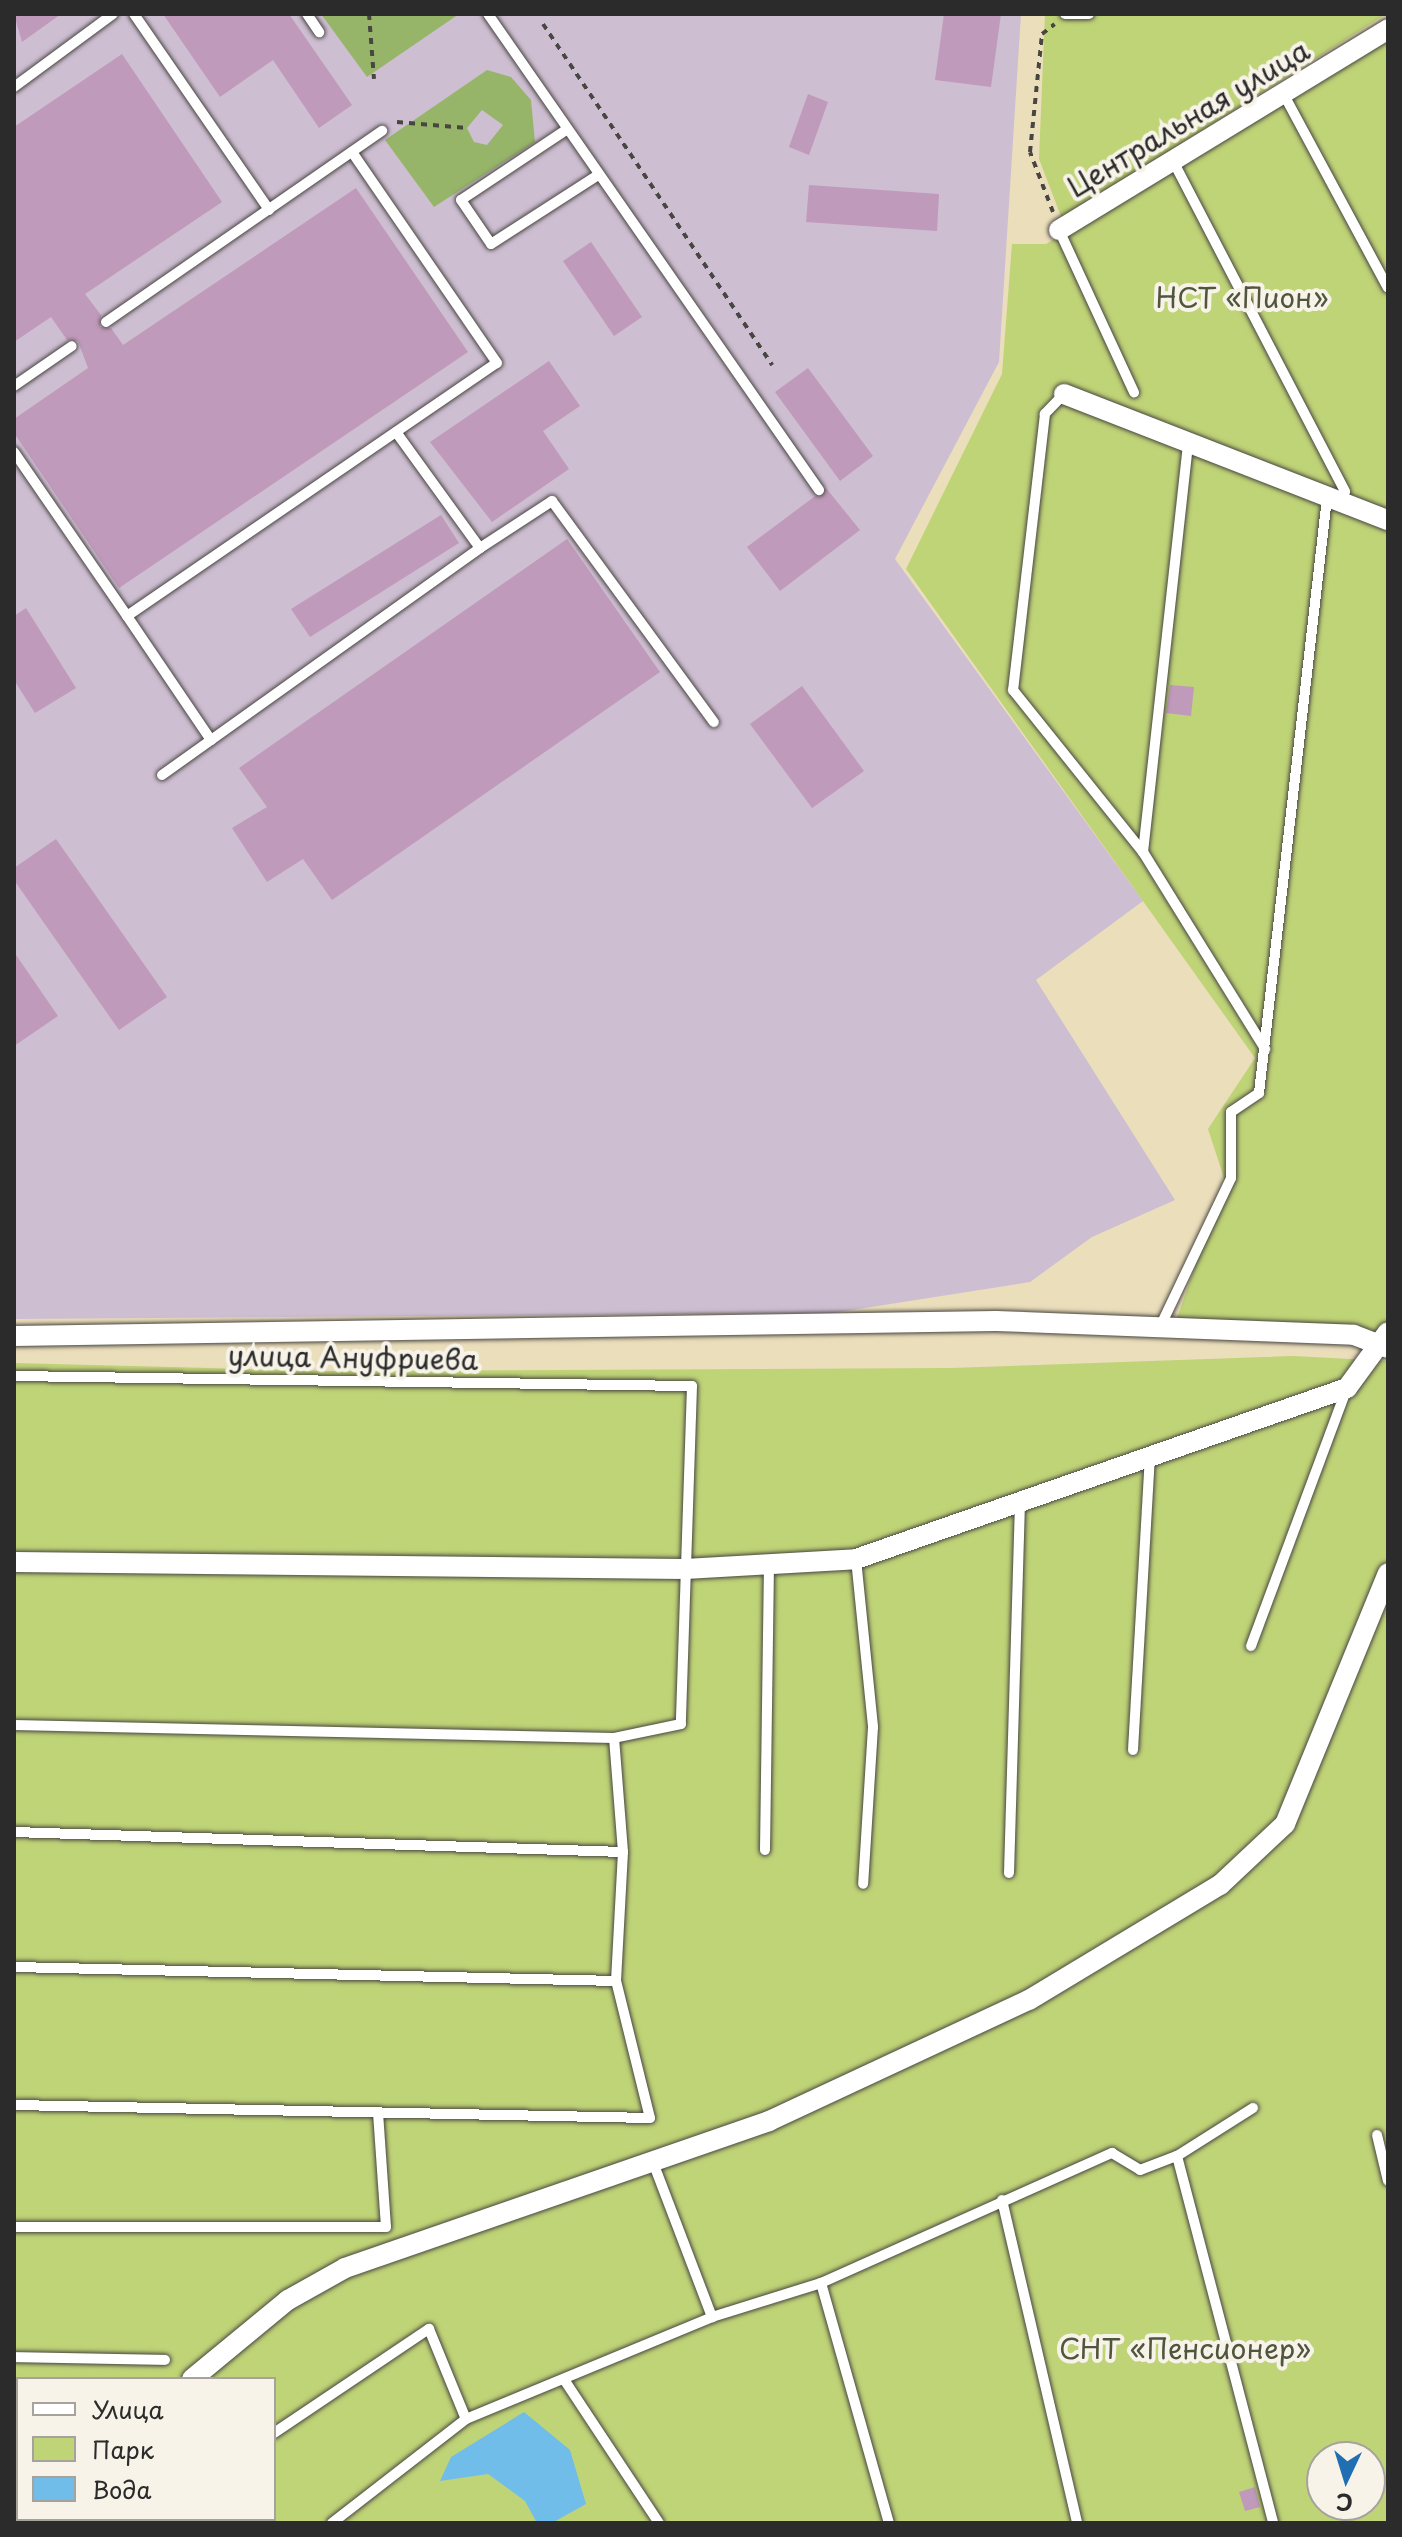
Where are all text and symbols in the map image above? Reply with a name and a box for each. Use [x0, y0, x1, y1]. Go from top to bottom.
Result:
street label: Центральная улица [1061, 32, 1315, 204]
park label: НСТ «Пион» [1156, 280, 1328, 314]
street label: улица Ануфриева [227, 1338, 479, 1376]
park label: СНТ «Пенсионер» [1059, 2331, 1311, 2365]
legend [16, 2377, 276, 2521]
text: Улица [92, 2391, 164, 2427]
text: Парк [92, 2431, 154, 2467]
north arrow [1306, 2441, 1386, 2521]
text: Вода [92, 2471, 151, 2507]
text: С [1335, 2486, 1354, 2520]

